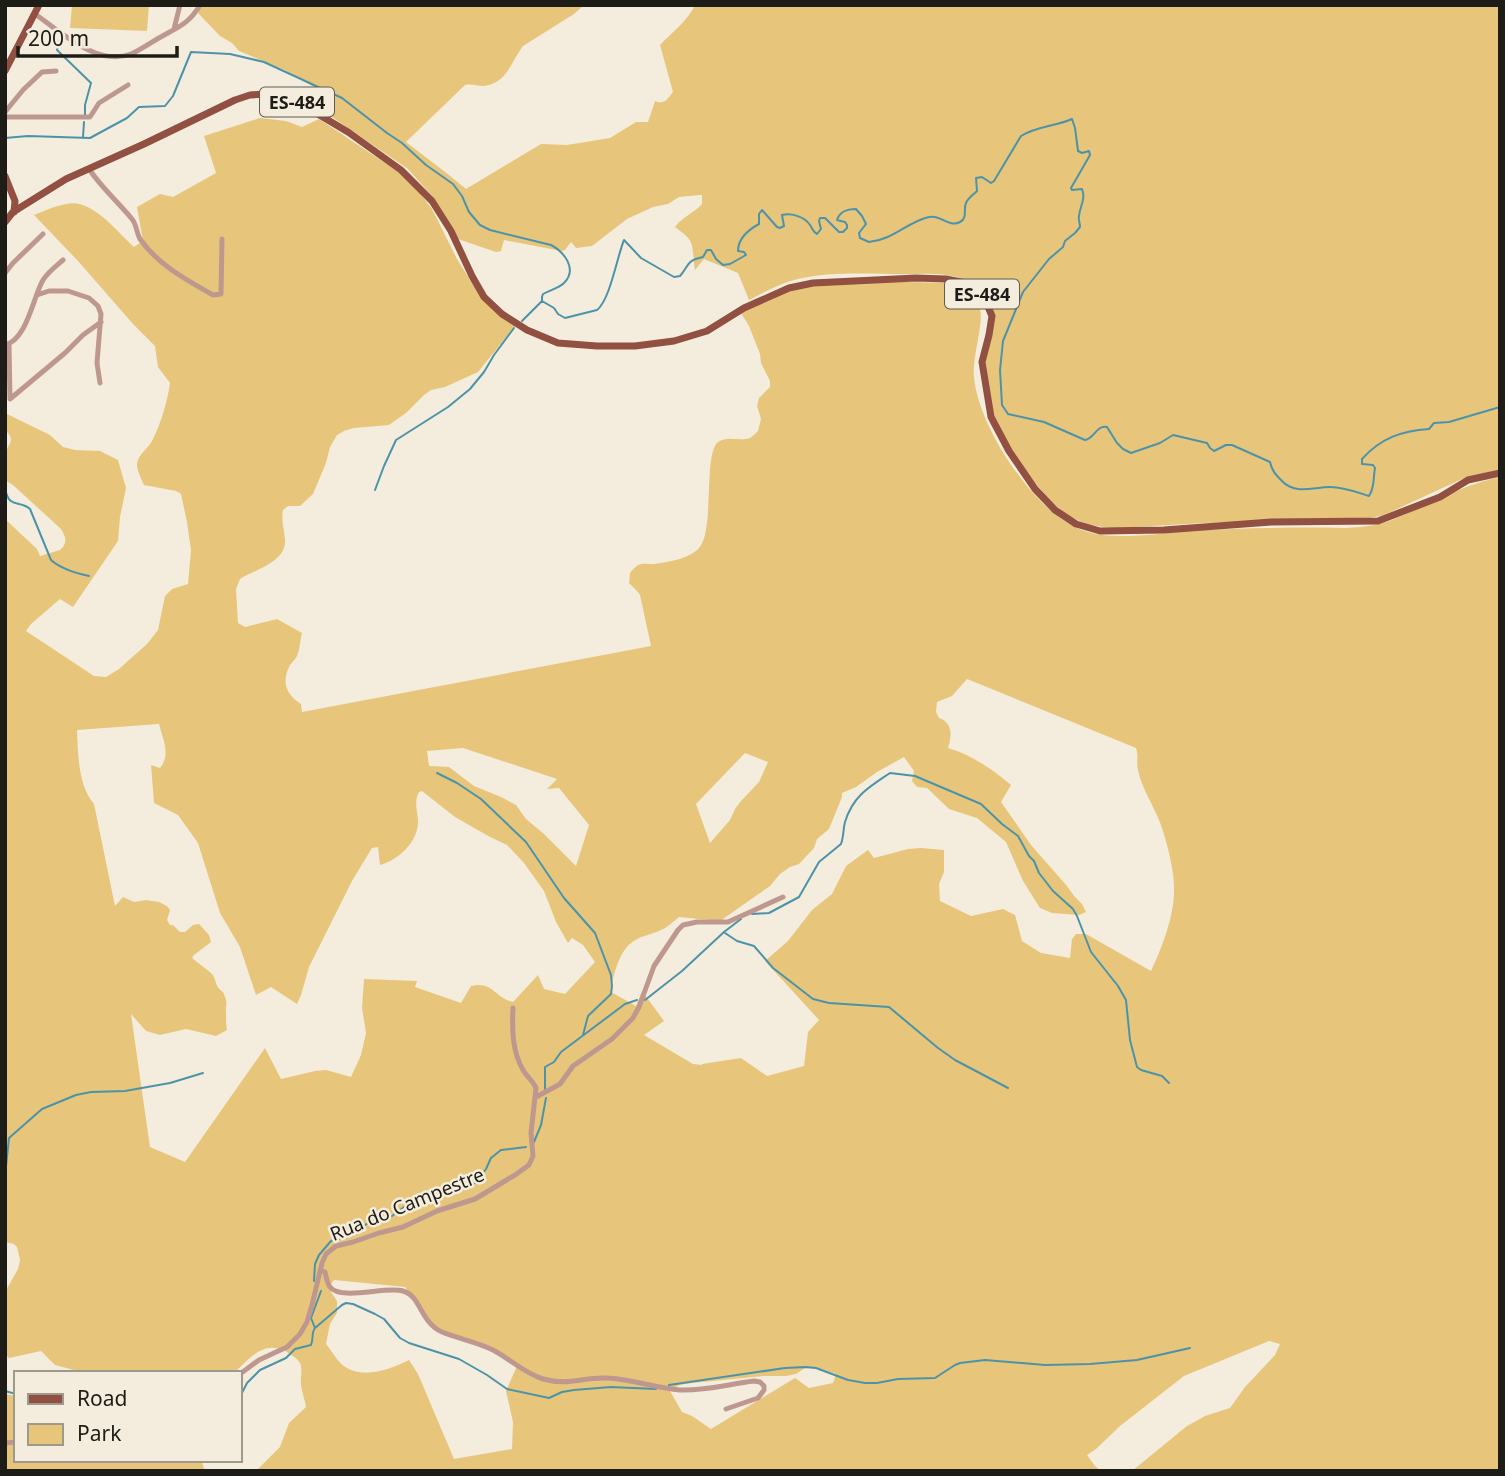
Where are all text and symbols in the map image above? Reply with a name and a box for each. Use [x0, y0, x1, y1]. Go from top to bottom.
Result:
scale bar [18, 14, 177, 58]
text: 200 m [28, 24, 89, 52]
road number: ES-484 [260, 88, 334, 116]
road number: ES-484 [945, 280, 1019, 308]
street label: Rua do Campestre [326, 1161, 488, 1247]
legend [14, 1371, 242, 1462]
text: Road [77, 1384, 127, 1412]
text: Park [77, 1419, 122, 1447]

